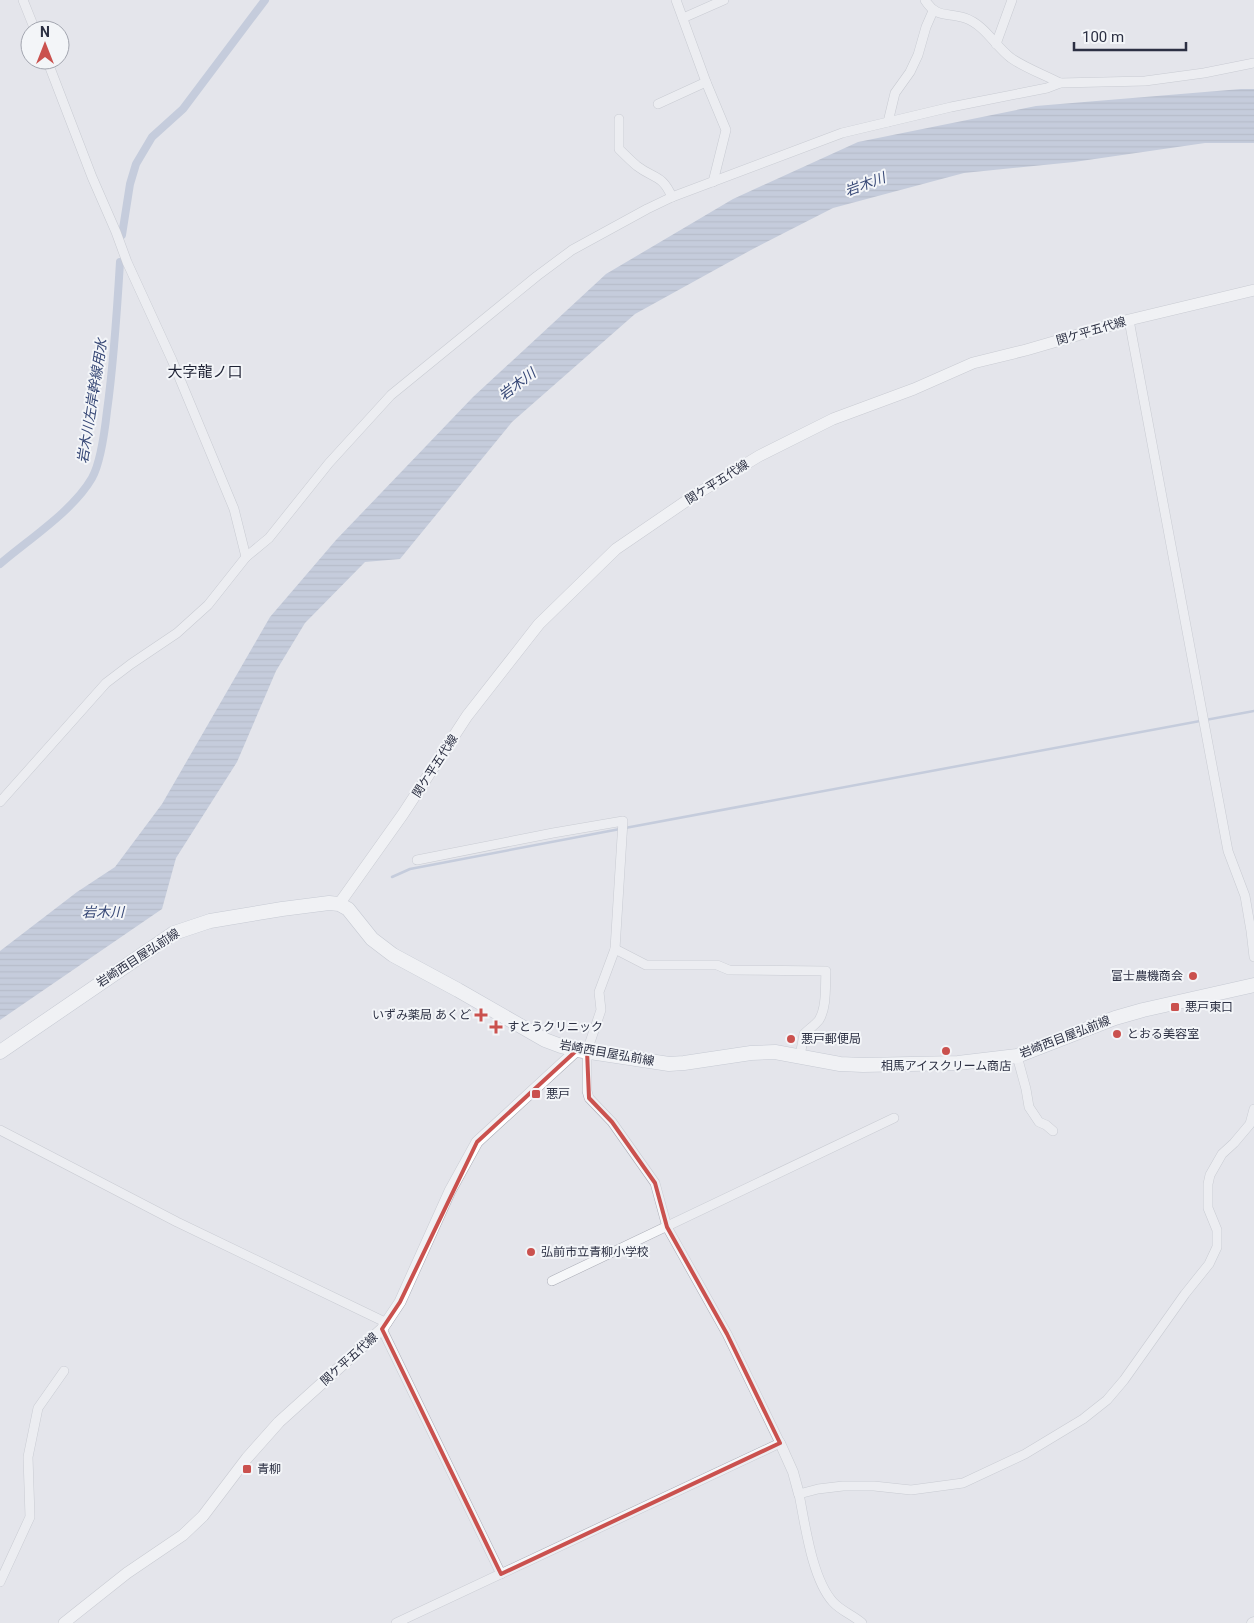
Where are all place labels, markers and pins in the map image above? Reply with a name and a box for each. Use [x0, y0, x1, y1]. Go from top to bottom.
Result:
place label: 富士農機商会 [1111, 969, 1183, 983]
marker: 富士農機商会 [1187, 970, 1199, 982]
place label: 悪戸東口 [1185, 1000, 1233, 1014]
marker: 悪戸東口 [1169, 1001, 1181, 1013]
place label: いずみ薬局 あくど [372, 1008, 471, 1022]
marker: いずみ薬局 あくど [475, 1009, 487, 1021]
marker: すとうクリニック [489, 1020, 503, 1034]
place label: すとうクリニック [507, 1020, 603, 1034]
place label: とおる美容室 [1127, 1027, 1199, 1041]
marker: とおる美容室 [1111, 1028, 1123, 1040]
place label: 悪戸郵便局 [801, 1032, 861, 1046]
marker: 悪戸郵便局 [785, 1033, 797, 1045]
marker: 相馬アイスクリーム商店 [940, 1045, 952, 1057]
place label: 相馬アイスクリーム商店 [881, 1059, 1011, 1073]
place label: 悪戸 [546, 1087, 570, 1101]
marker: 悪戸 [530, 1088, 542, 1100]
place label: 弘前市立青柳小学校 [541, 1245, 649, 1259]
marker: 弘前市立青柳小学校 [525, 1246, 537, 1258]
place label: 青柳 [257, 1462, 281, 1476]
marker: 青柳 [241, 1463, 253, 1475]

